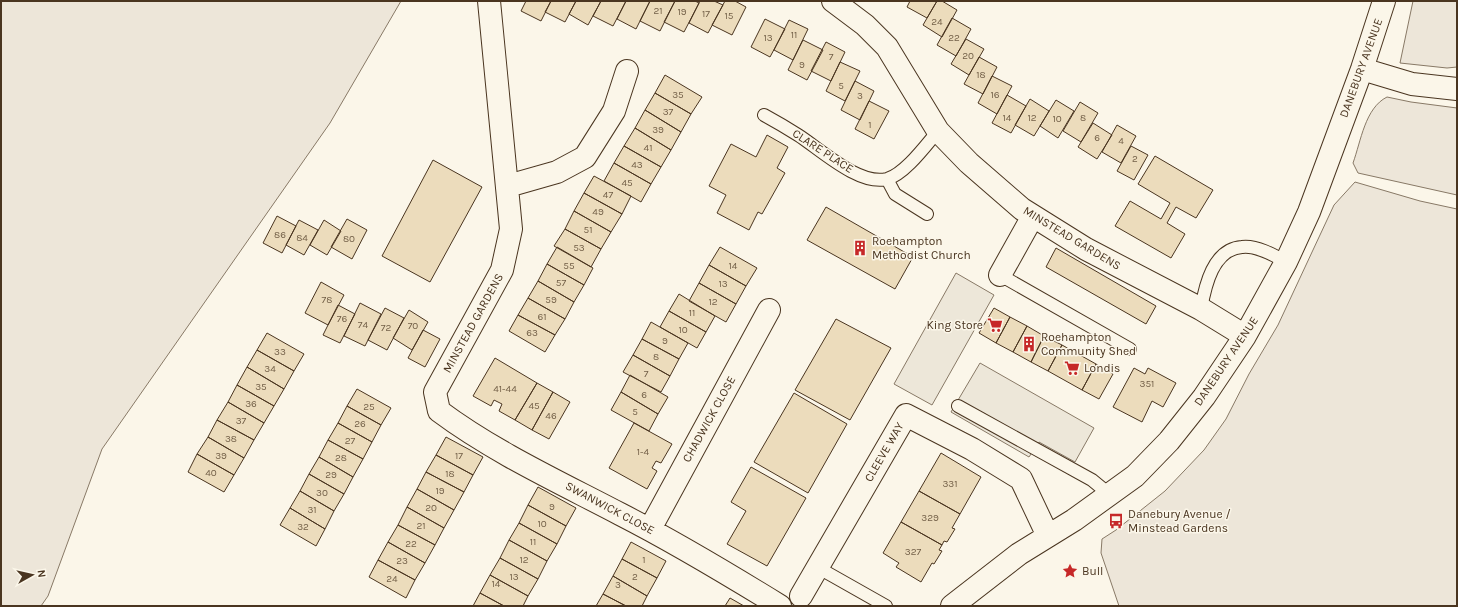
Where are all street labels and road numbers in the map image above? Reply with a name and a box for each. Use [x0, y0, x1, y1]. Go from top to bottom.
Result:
street label: DANEBURY AVENUE [1337, 16, 1385, 120]
street label: CLARE PLACE [790, 126, 856, 176]
street label: MINSTEAD GARDENS [1021, 203, 1123, 273]
street label: MINSTEAD GARDENS [440, 271, 506, 375]
street label: DANEBURY AVENUE [1191, 314, 1261, 408]
street label: CHADWICK CLOSE [679, 373, 739, 465]
street label: CLEEVE WAY [861, 419, 907, 484]
street label: SWANWICK CLOSE [563, 479, 657, 537]

